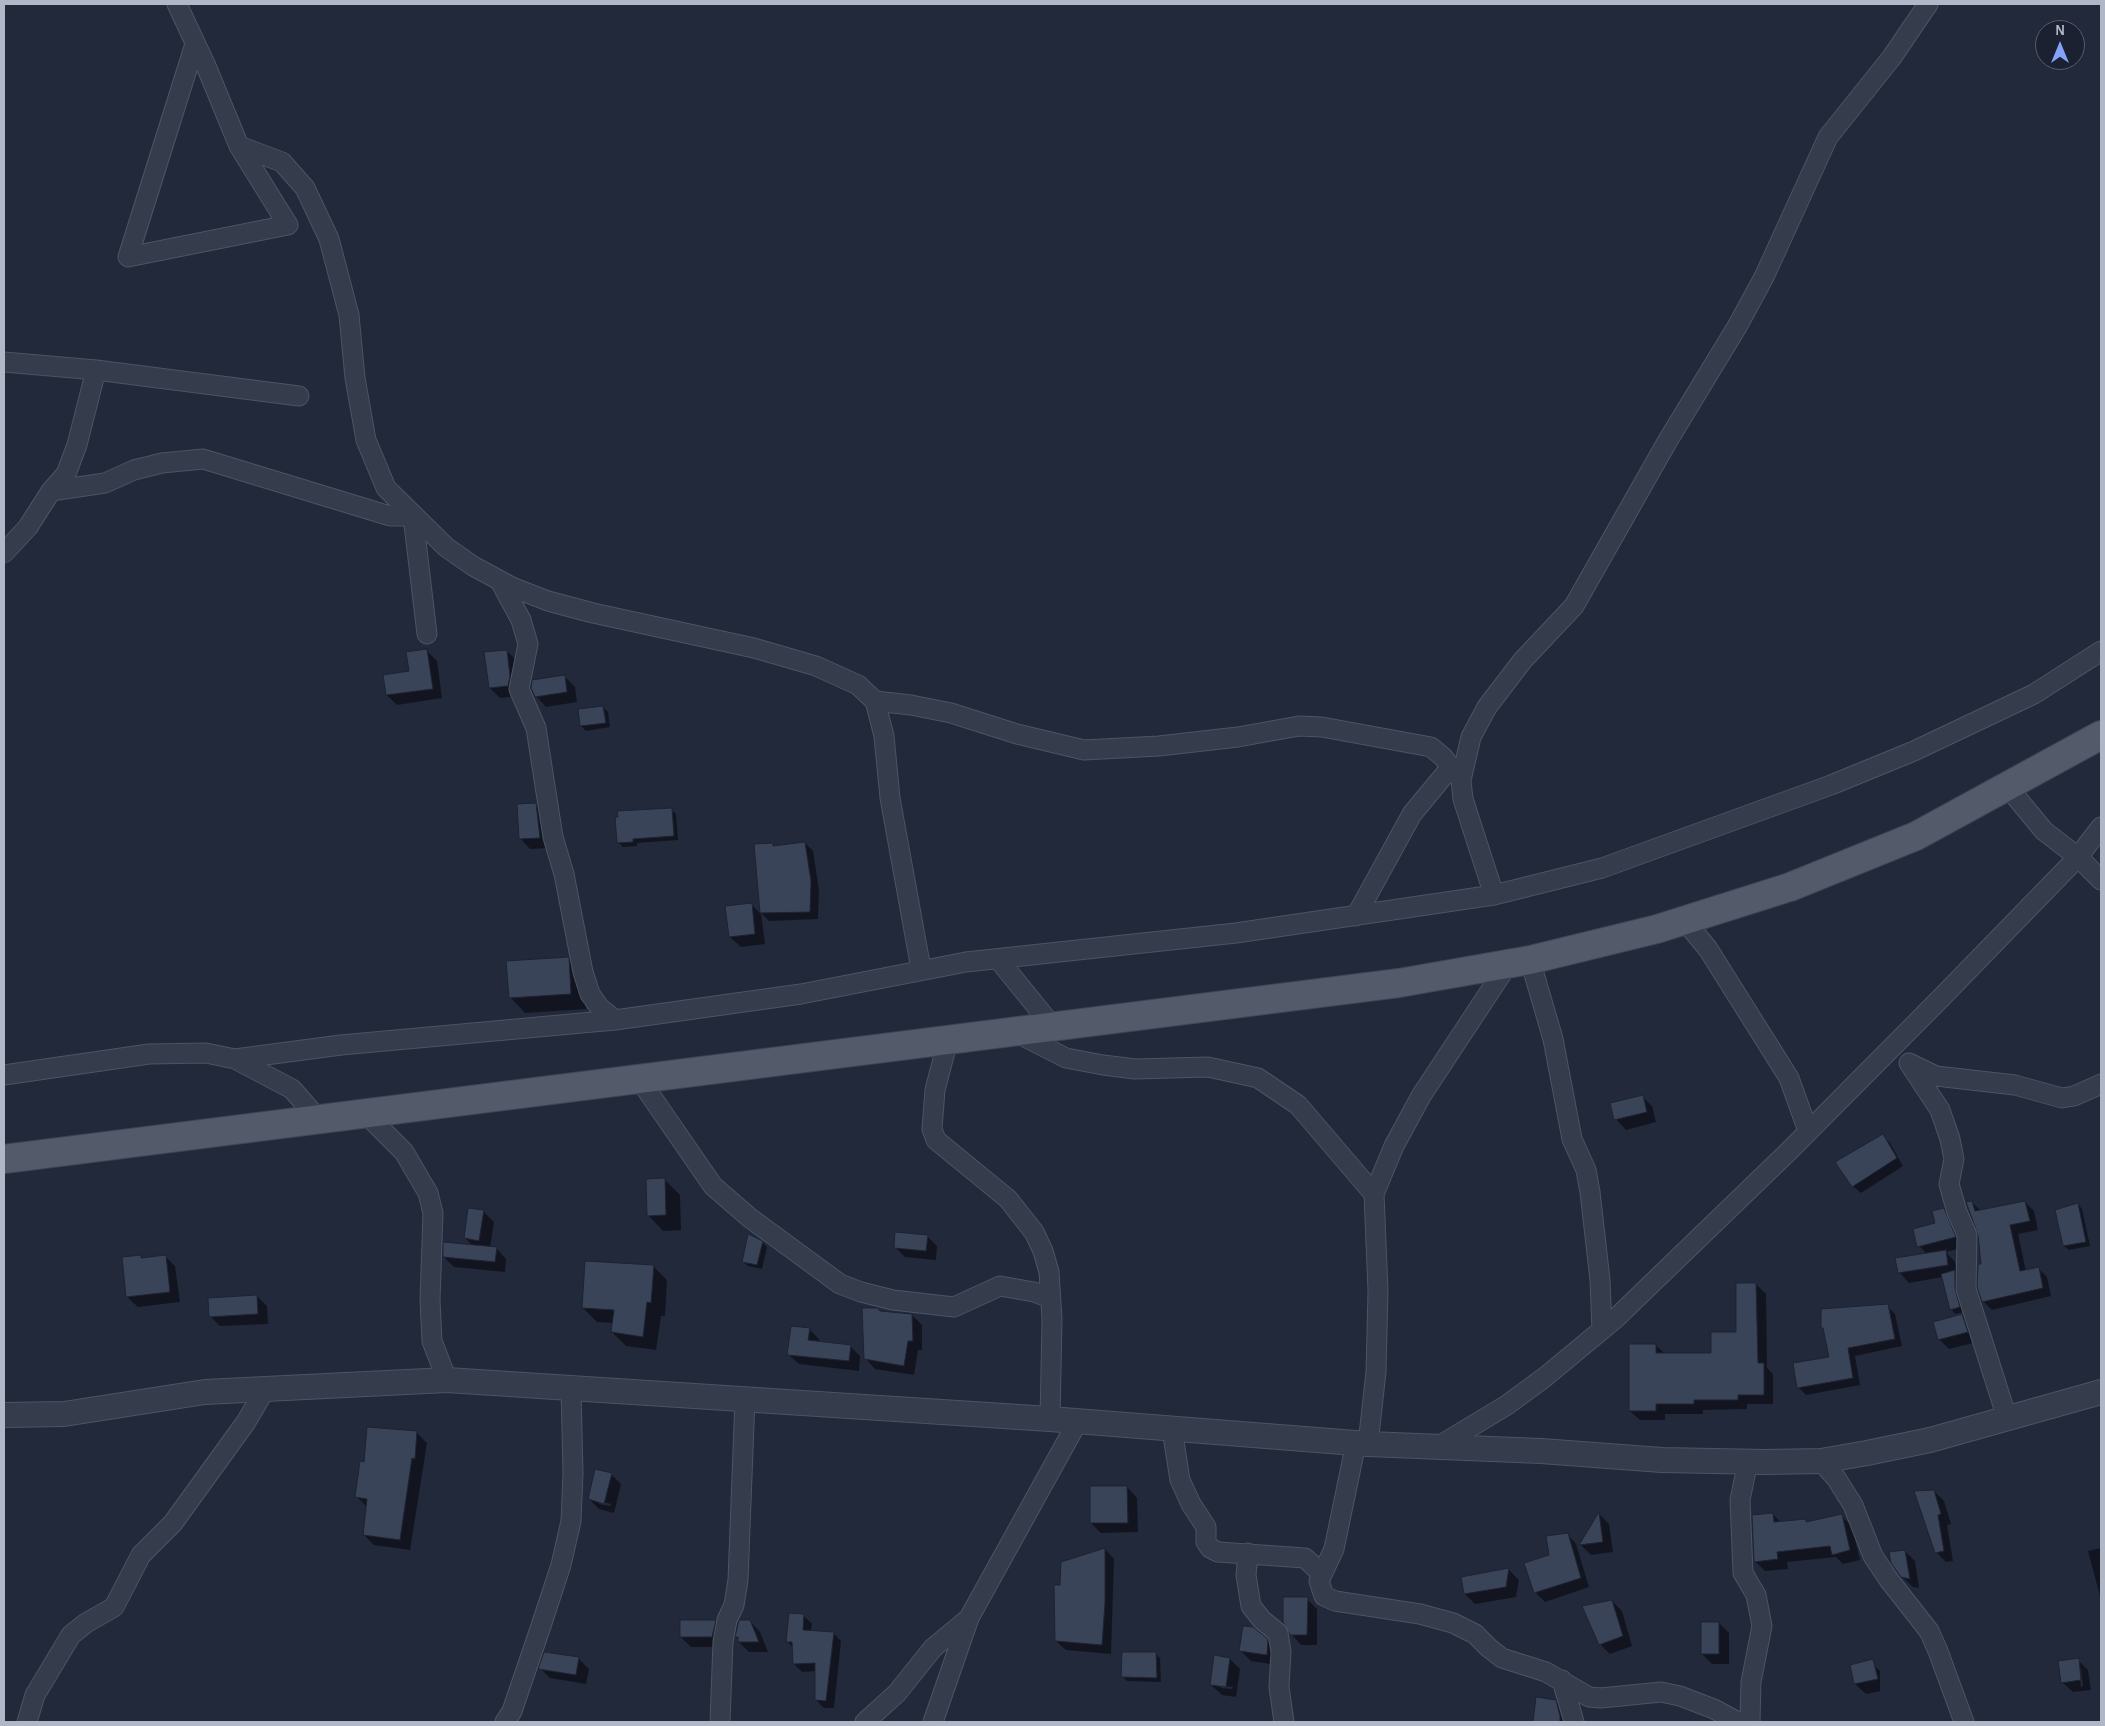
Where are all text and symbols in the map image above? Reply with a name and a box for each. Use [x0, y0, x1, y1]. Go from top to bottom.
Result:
north arrow [2035, 20, 2085, 70]
text: N [2055, 24, 2065, 38]

